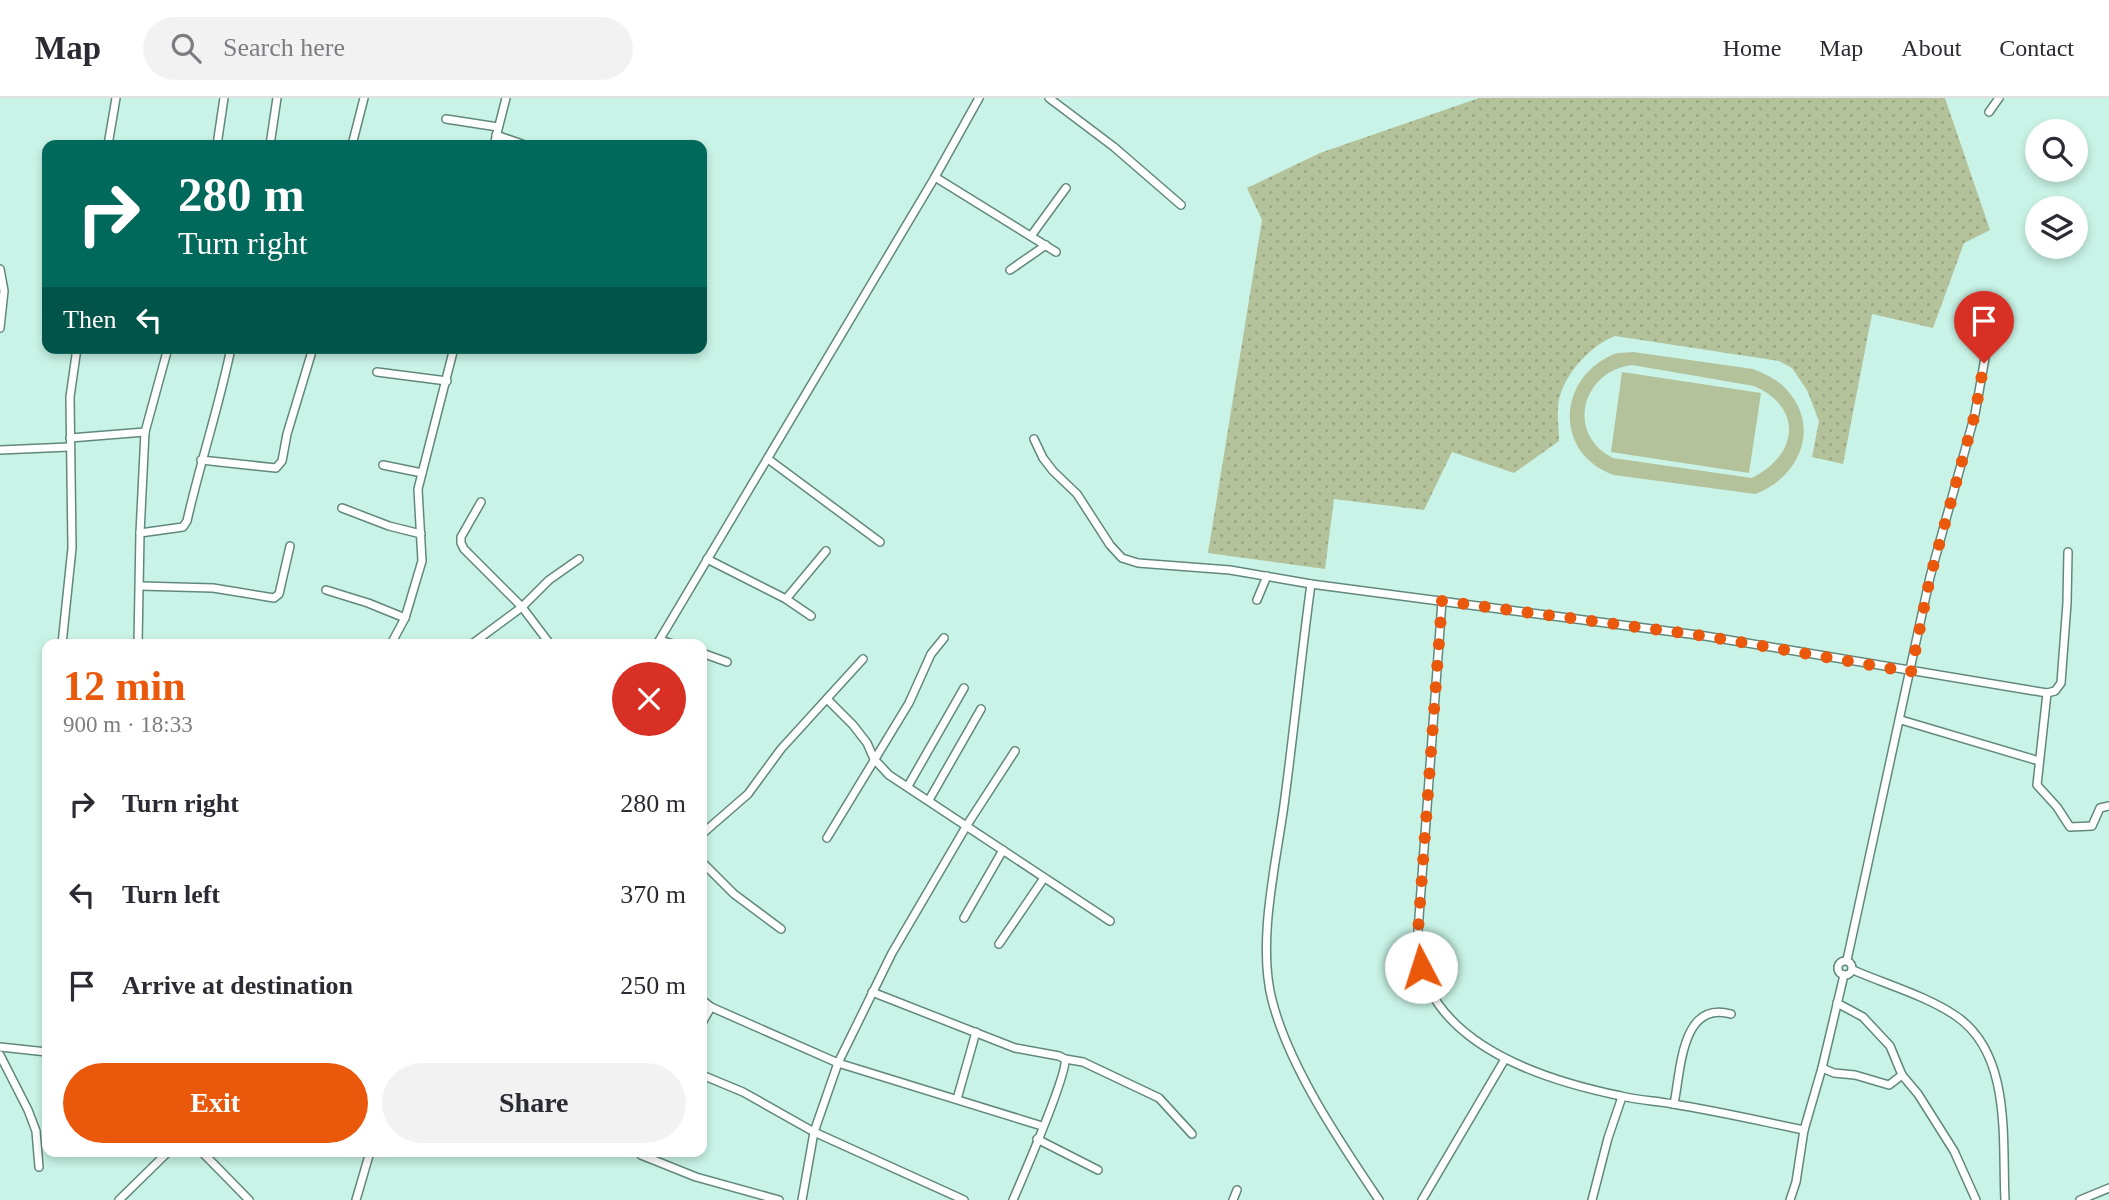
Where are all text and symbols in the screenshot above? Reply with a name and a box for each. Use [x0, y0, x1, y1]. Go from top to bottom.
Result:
search box [143, 17, 633, 80]
icon: search [167, 29, 205, 67]
text: Map [35, 30, 101, 66]
text: Search here [223, 33, 345, 62]
text: Home [1723, 35, 1781, 61]
text: Map [1819, 35, 1863, 61]
text: About [1901, 35, 1961, 61]
text: Contact [1999, 35, 2074, 61]
map controls [2025, 119, 2088, 259]
button: search [2025, 119, 2088, 182]
text: 280 m [178, 167, 305, 222]
icon: right [63, 168, 154, 259]
button: layers [2025, 196, 2088, 259]
text: Turn right [178, 225, 308, 261]
pin [1954, 291, 2014, 363]
icon: left [130, 301, 168, 339]
icon: arrive [1965, 302, 2003, 340]
text: Then [63, 305, 116, 334]
button: close [612, 662, 686, 736]
text: 12 min [63, 663, 186, 709]
text: 900 m · 18:33 [63, 712, 193, 737]
icon: right [63, 785, 101, 823]
text: Turn right [122, 789, 239, 818]
text: 280 m [620, 789, 686, 818]
icon: left [63, 876, 101, 914]
text: Turn left [122, 880, 220, 909]
text: 370 m [620, 880, 686, 909]
position arrow [1384, 930, 1458, 1004]
icon: arrive [63, 967, 101, 1005]
text: Arrive at destination [122, 971, 353, 1000]
text: 250 m [620, 971, 686, 1000]
button: Exit [63, 1063, 368, 1143]
button: Share [382, 1063, 686, 1143]

